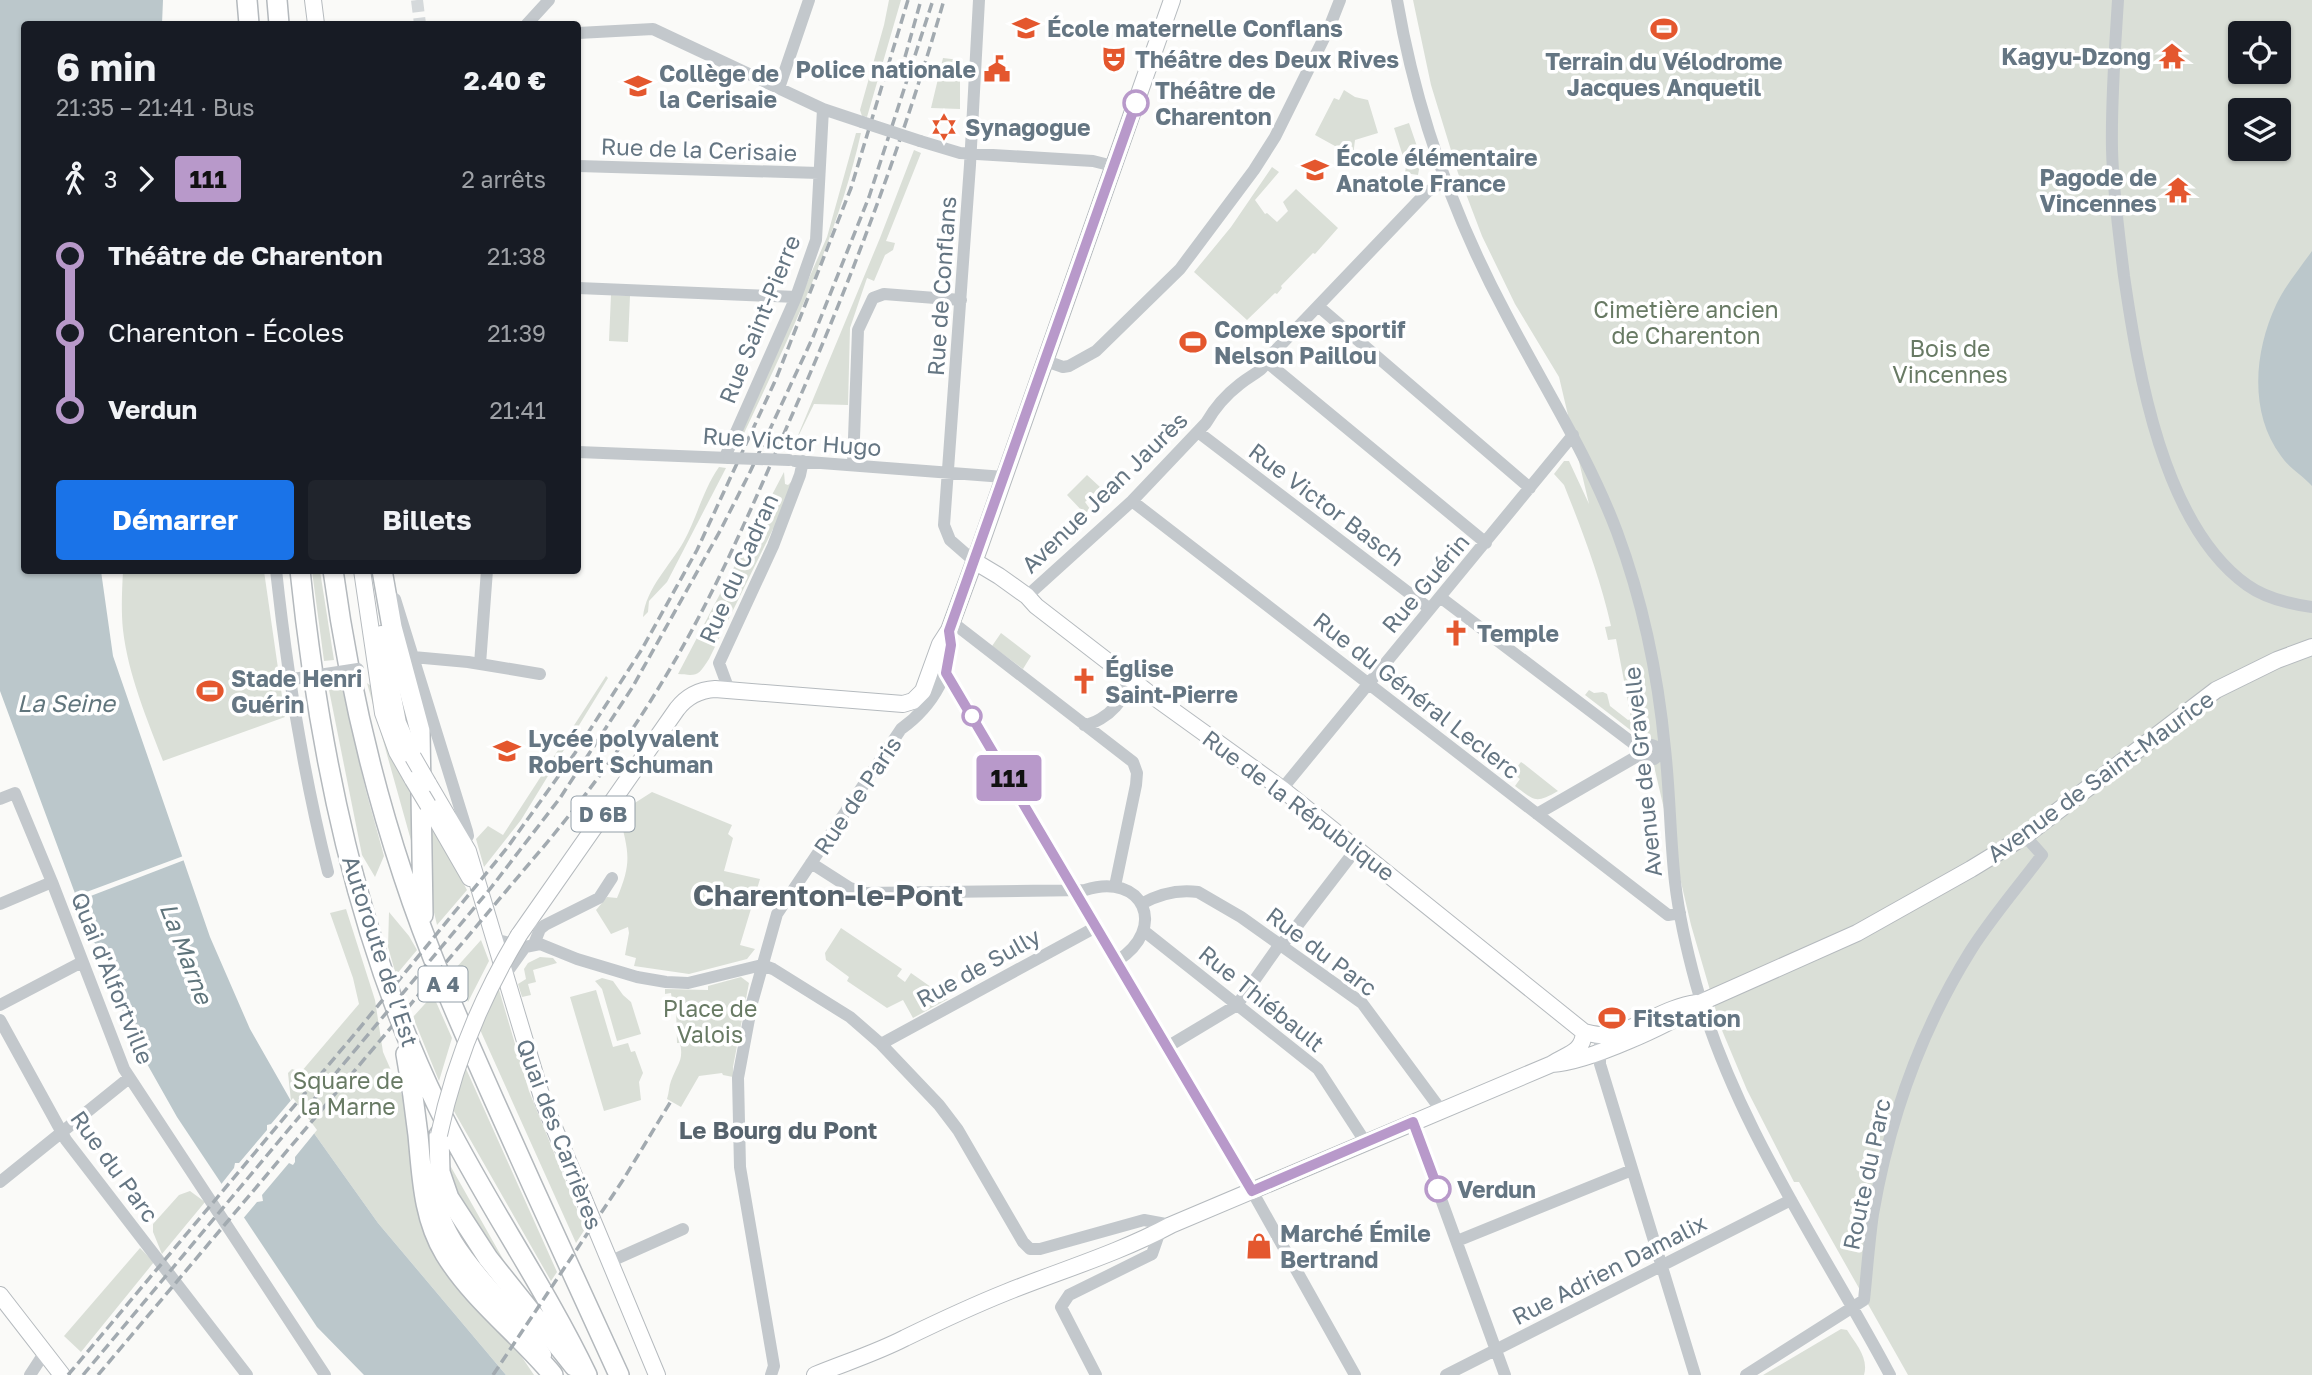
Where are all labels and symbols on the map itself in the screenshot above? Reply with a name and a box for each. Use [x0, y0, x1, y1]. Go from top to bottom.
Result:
school or university icon: École maternelle Conflans [1011, 13, 1041, 43]
place label: École maternelle Conflans [1047, 14, 1343, 42]
sports icon: Terrain du Vélodrome Jacques Anquetil [1649, 14, 1679, 44]
temple icon: Kagyu-Dzong [2157, 41, 2187, 71]
place label: Kagyu-Dzong [2001, 42, 2151, 70]
theatre icon: Théâtre des Deux Rives [1099, 44, 1129, 74]
place label: Théâtre des Deux Rives [1135, 45, 1399, 73]
place label: Terrain du Vélodrome Jacques Anquetil [1545, 47, 1783, 101]
public building icon: Police nationale [982, 54, 1012, 84]
place label: Police nationale [795, 55, 976, 83]
place label: Collège de la Cerisaie [659, 59, 779, 113]
school or university icon: Collège de la Cerisaie [623, 71, 653, 101]
place label: Théâtre de Charenton [1155, 76, 1276, 130]
marker: Théâtre de Charenton [1123, 90, 1149, 116]
synagogue icon: Synagogue [929, 112, 959, 142]
place label: Synagogue [965, 113, 1091, 141]
street label: Rue de la Cerisaie [600, 132, 798, 166]
place label: École élémentaire Anatole France [1336, 143, 1538, 197]
school or university icon: École élémentaire Anatole France [1300, 155, 1330, 185]
place label: Pagode de Vincennes [2039, 163, 2157, 217]
temple icon: Pagode de Vincennes [2163, 175, 2193, 205]
street label: Rue de Conflans [921, 195, 961, 377]
street label: Rue Saint-Pierre [712, 231, 806, 407]
park label: Cimetière ancien de Charenton [1593, 295, 1779, 349]
place label: Complexe sportif Nelson Paillou [1214, 315, 1406, 369]
sports icon: Complexe sportif Nelson Paillou [1178, 327, 1208, 357]
park label: Bois de Vincennes [1892, 334, 2008, 388]
street label: Avenue Jean Jaurès [1015, 406, 1193, 578]
street label: Rue Victor Hugo [702, 421, 882, 461]
street label: Rue Victor Basch [1244, 436, 1410, 572]
street label: Rue du Cadran [693, 489, 783, 647]
street label: Rue Guérin [1375, 528, 1475, 638]
street label: Rue du Général Leclerc [1308, 606, 1526, 784]
church icon: Temple [1441, 618, 1471, 648]
place label: Temple [1477, 619, 1559, 647]
place label: Église Saint-Pierre [1105, 654, 1238, 708]
place label: Stade Henri Guérin [231, 664, 362, 718]
street label: Avenue de Gravelle [1617, 665, 1667, 879]
church icon: Église Saint-Pierre [1069, 666, 1099, 696]
sports icon: Stade Henri Guérin [195, 676, 225, 706]
street label: Avenue de Saint-Maurice [1981, 684, 2219, 868]
water label: La Seine [17, 688, 117, 717]
unlabelled marker [962, 706, 982, 726]
place label: Lycée polyvalent Robert Schuman [528, 724, 719, 778]
street label: Rue de la République [1197, 724, 1401, 886]
street label: Rue de Paris [807, 731, 907, 859]
school or university icon: Lycée polyvalent Robert Schuman [492, 736, 522, 766]
line badge: 111 [969, 755, 1049, 801]
road number: D 6B [572, 796, 634, 832]
street label: Autoroute de l’Est [337, 852, 425, 1050]
district label: Charenton-le-Pont [693, 877, 963, 913]
street label: Quai d'Alfortville [66, 888, 160, 1068]
water label: La Marne [155, 898, 220, 1009]
street label: Rue du Parc [1261, 900, 1383, 1002]
street label: Rue de Sully [911, 921, 1045, 1013]
street label: Rue Thiébault [1194, 939, 1330, 1057]
road number: A 4 [418, 967, 467, 1002]
park label: Place de Valois [663, 994, 757, 1048]
sports icon: Fitstation [1597, 1003, 1627, 1033]
place label: Fitstation [1633, 1004, 1741, 1032]
street label: Quai des Carrières [511, 1035, 609, 1233]
park label: Square de la Marne [292, 1066, 404, 1120]
street label: Route du Parc [1836, 1096, 1896, 1252]
street label: Rue du Parc [65, 1105, 165, 1227]
district label: Le Bourg du Pont [679, 1115, 877, 1144]
place label: Verdun [1457, 1175, 1536, 1203]
marker: Verdun [1425, 1176, 1451, 1202]
street label: Rue Adrien Damalix [1507, 1208, 1711, 1330]
place label: Marché Émile Bertrand [1280, 1219, 1431, 1273]
shop icon: Marché Émile Bertrand [1244, 1231, 1274, 1261]

